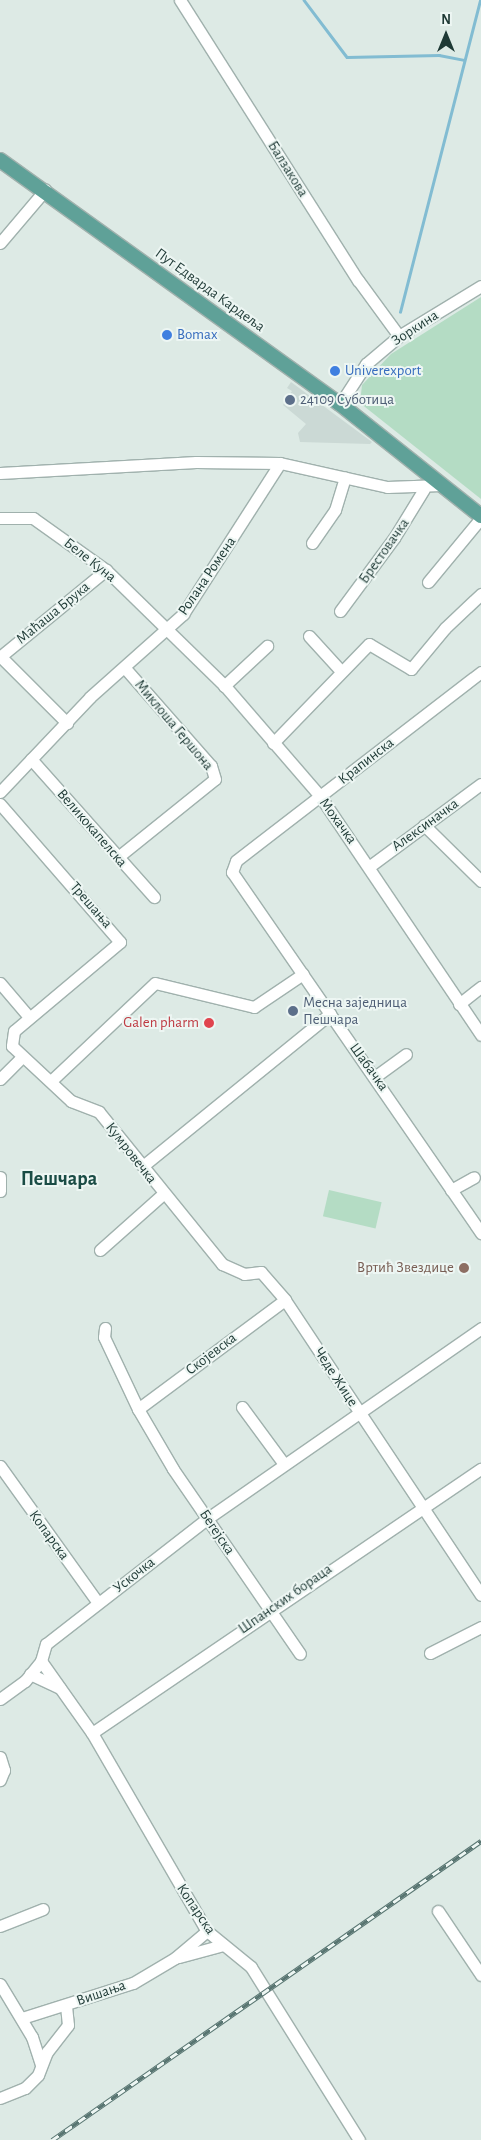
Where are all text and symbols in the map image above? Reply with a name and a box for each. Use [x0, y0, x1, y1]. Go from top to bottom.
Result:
north arrow [421, 10, 471, 60]
text: N [441, 13, 451, 27]
street label: Балзакова [264, 138, 312, 200]
street label: Пут Едварда Кардеља [152, 244, 268, 336]
street label: Зоркина [388, 306, 442, 350]
place label: Bomax [177, 326, 218, 344]
marker: Bomax [161, 329, 173, 341]
place label: Univerexport [345, 362, 421, 380]
marker: Univerexport [329, 365, 341, 377]
place label: 24109 Суботица [300, 391, 394, 409]
marker: 24109 Суботица [284, 394, 296, 406]
street label: Брестовачка [355, 515, 413, 587]
street label: Ролана Ромена [174, 533, 240, 619]
street label: Беле Куна [60, 534, 120, 586]
street label: Маћаша Брука [13, 578, 93, 648]
street label: Миклоша Гершона [131, 676, 217, 774]
street label: Крапинска [335, 734, 397, 788]
street label: Великокапелска [53, 785, 131, 871]
street label: Мохачка [315, 794, 361, 848]
street label: Алексиначка [388, 795, 462, 855]
street label: Трешања [66, 878, 116, 932]
place label: Месна заједница Пешчара [303, 993, 407, 1028]
marker: Месна заједница Пешчара [287, 1005, 299, 1017]
place label: Galen pharm [123, 1014, 199, 1032]
marker: Galen pharm [203, 1017, 215, 1029]
street label: Шабачка [346, 1039, 392, 1095]
street label: Кумровечка [102, 1119, 160, 1187]
district label: Пешчара [21, 1167, 97, 1191]
place label: Вртић Звездице [357, 1259, 454, 1277]
marker: Вртић Звездице [458, 1262, 470, 1274]
street label: Скојевска [182, 1329, 240, 1379]
street label: Чеде Жице [310, 1344, 362, 1410]
street label: Бегејска [195, 1506, 239, 1558]
street label: Копарска [25, 1507, 73, 1563]
street label: Ускочка [110, 1553, 158, 1597]
street label: Шпанских бораца [235, 1560, 335, 1638]
street label: Копарска [173, 1880, 219, 1938]
street label: Вишања [74, 1976, 128, 2010]

